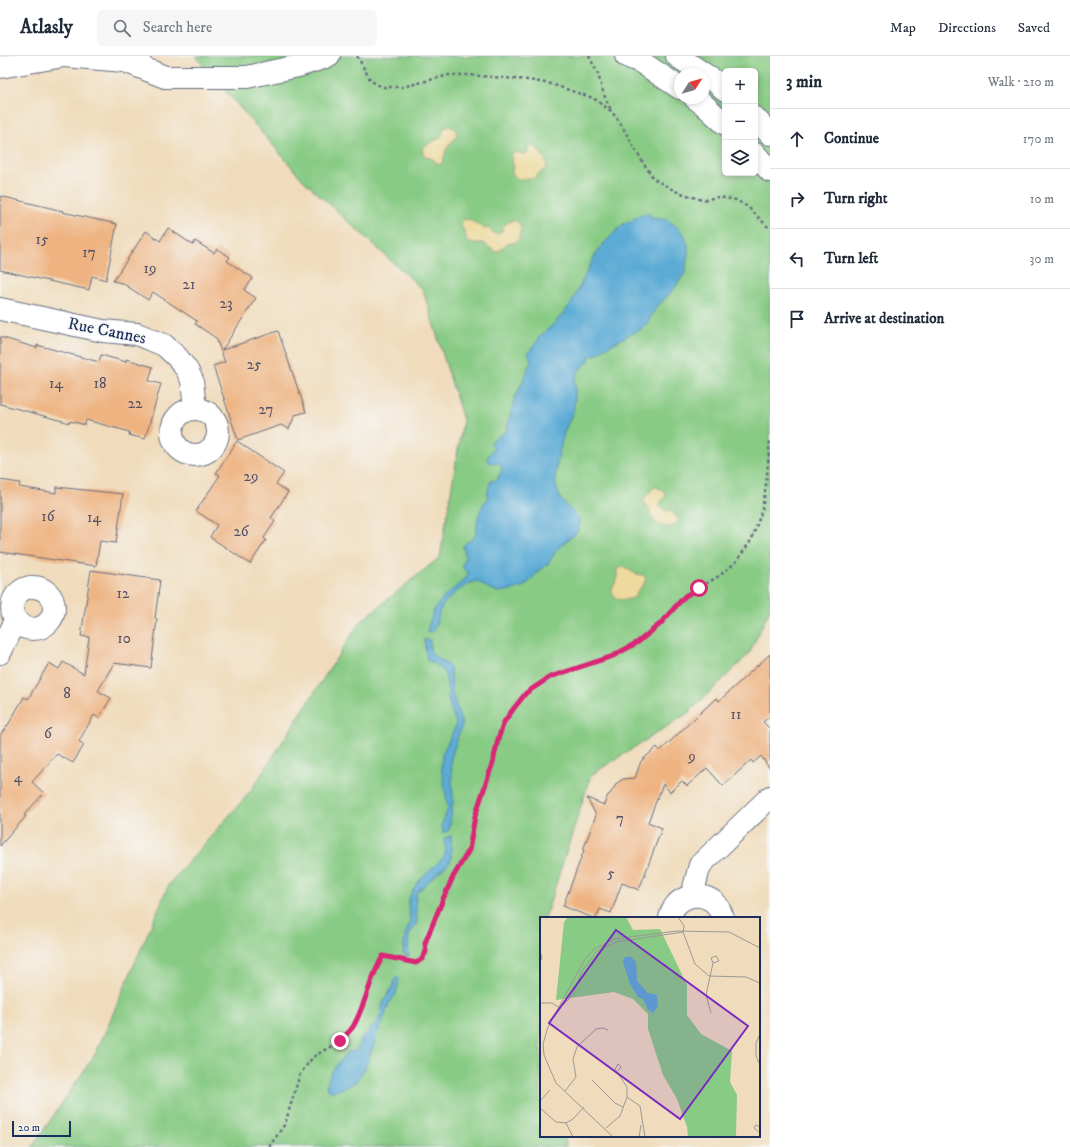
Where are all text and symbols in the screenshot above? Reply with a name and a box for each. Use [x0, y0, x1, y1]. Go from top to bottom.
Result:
search box [97, 10, 377, 46]
text: Atlasly [20, 16, 73, 39]
icon: search [111, 17, 133, 39]
text: Search here [143, 18, 212, 37]
text: Map [890, 19, 916, 37]
text: Directions [938, 19, 996, 37]
text: Saved [1018, 19, 1050, 37]
north arrow [674, 68, 710, 104]
map controls [722, 68, 758, 176]
button: + [722, 68, 758, 104]
text: 3 min [786, 71, 822, 93]
text: Walk · 210 m [988, 74, 1054, 90]
button: − [722, 104, 758, 140]
icon: ahead [786, 128, 808, 150]
text: Continue [824, 129, 879, 148]
text: 170 m [1023, 131, 1054, 147]
button: layers [722, 140, 758, 176]
icon: right [786, 188, 808, 210]
text: Turn right [824, 189, 887, 208]
text: 10 m [1030, 191, 1054, 207]
house number: 15 [36, 230, 49, 249]
house number: 17 [82, 243, 96, 262]
icon: left [786, 248, 808, 270]
text: Turn left [824, 249, 878, 268]
text: 30 m [1030, 251, 1054, 267]
house number: 19 [144, 259, 156, 278]
house number: 21 [183, 275, 195, 294]
house number: 23 [220, 294, 232, 313]
icon: arrive [786, 308, 808, 330]
text: Arrive at destination [824, 309, 944, 328]
street label: Rue Cannes [66, 313, 148, 349]
house number: 25 [247, 355, 262, 374]
house number: 14 [49, 374, 63, 393]
house number: 18 [93, 374, 107, 393]
house number: 22 [128, 394, 143, 413]
house number: 27 [259, 400, 274, 419]
house number: 29 [244, 467, 258, 486]
house number: 16 [41, 507, 56, 526]
house number: 14 [87, 508, 101, 527]
house number: 26 [233, 522, 250, 541]
route start [690, 579, 708, 597]
house number: 12 [117, 584, 130, 603]
house number: 10 [117, 629, 131, 648]
house number: 8 [63, 684, 71, 703]
house number: 11 [730, 705, 742, 724]
house number: 6 [44, 724, 53, 743]
house number: 9 [687, 747, 696, 766]
house number: 4 [14, 768, 23, 787]
house number: 7 [616, 809, 624, 828]
house number: 5 [607, 864, 615, 883]
inset map [540, 917, 760, 1137]
route end [331, 1032, 349, 1050]
scale bar [12, 1119, 71, 1138]
text: 20 m [18, 1121, 40, 1135]

